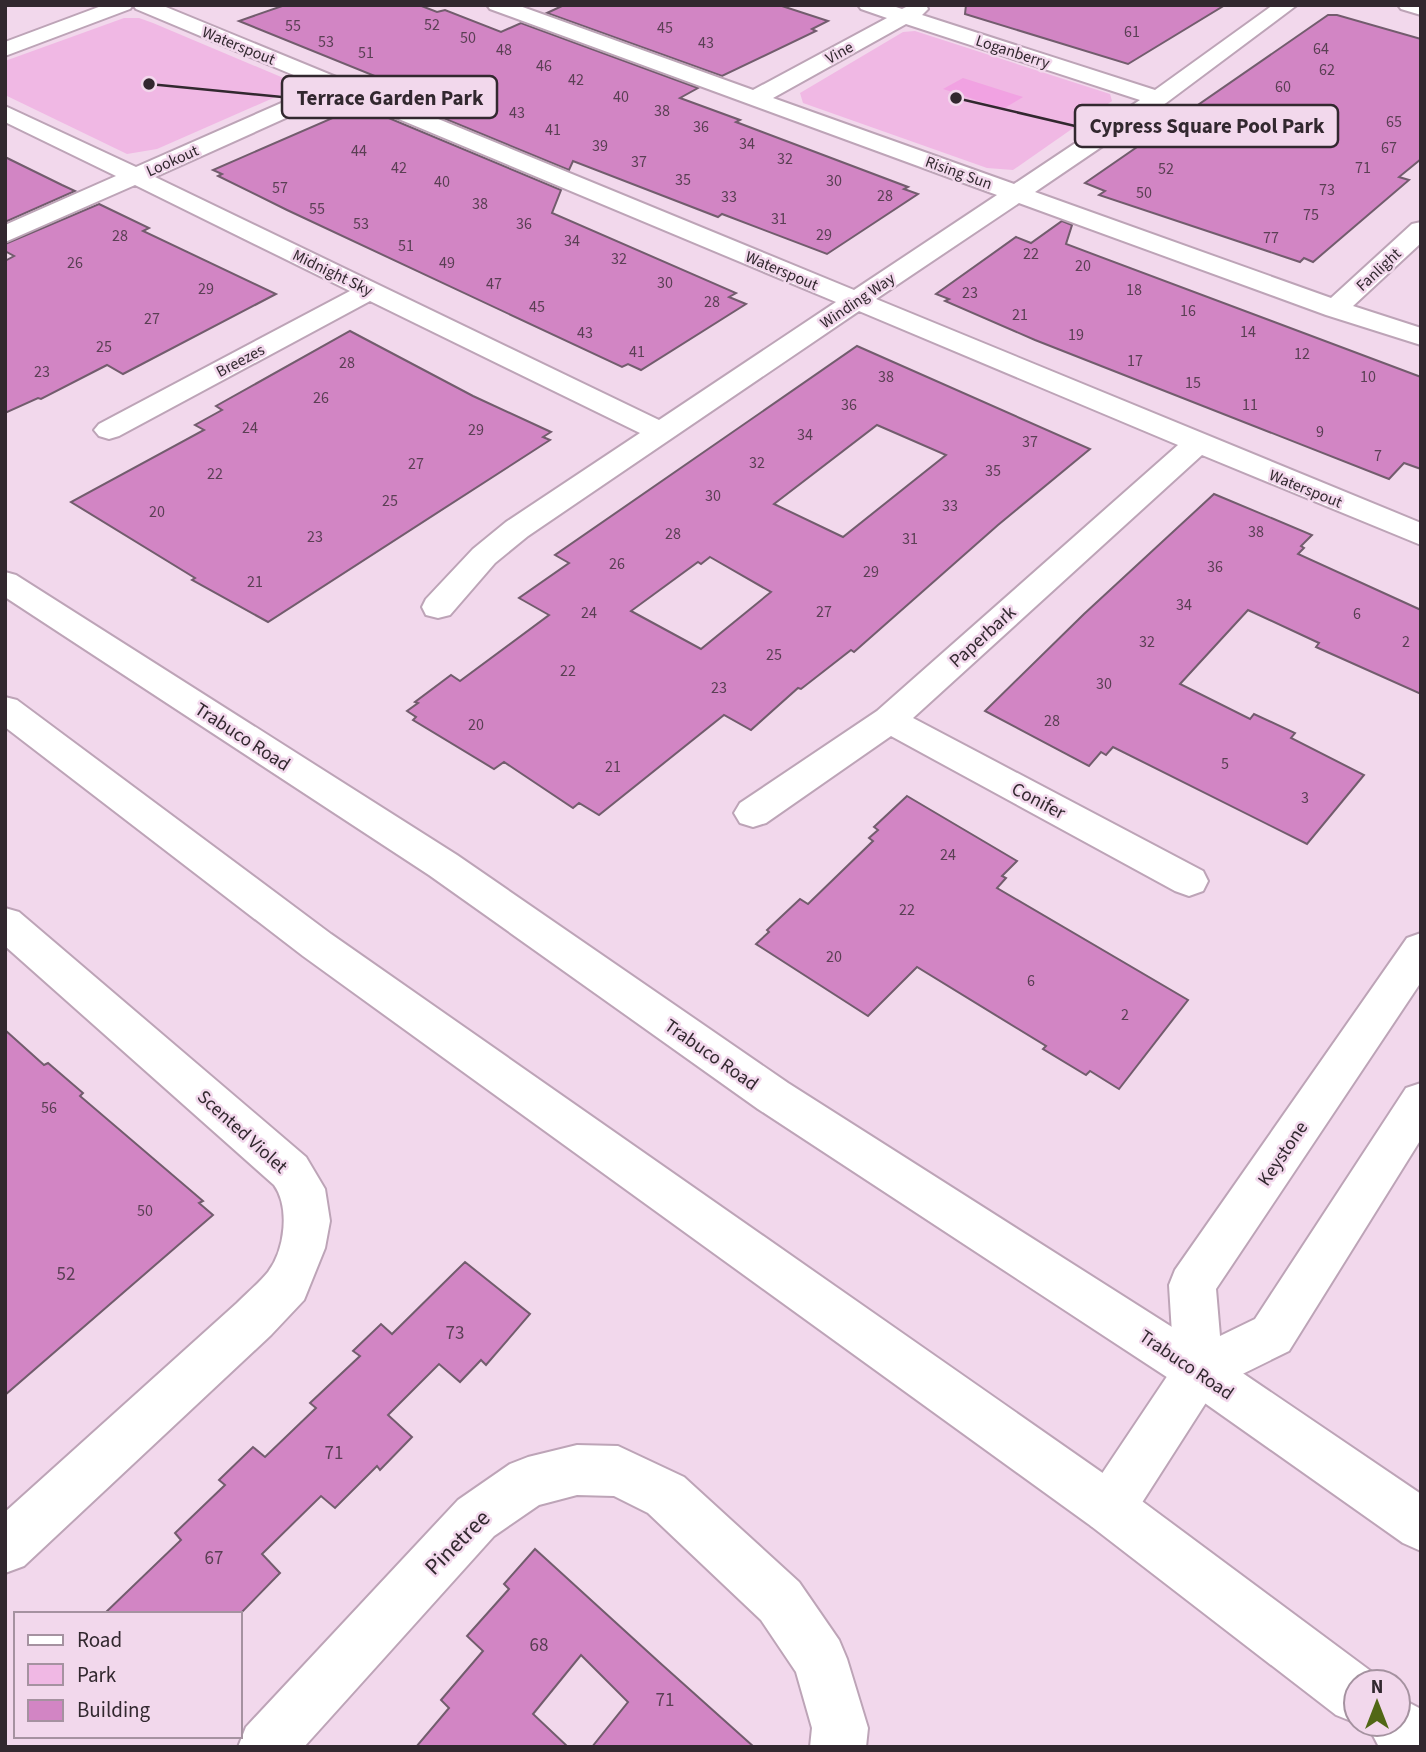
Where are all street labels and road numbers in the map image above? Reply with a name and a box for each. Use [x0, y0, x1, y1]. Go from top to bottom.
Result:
street label: Waterspout [199, 21, 279, 71]
street label: Loganberry [973, 30, 1053, 74]
street label: Vine [822, 36, 857, 69]
street label: Lookout [143, 139, 203, 182]
street label: Rising Sun [922, 151, 995, 195]
street label: Fanlight [1351, 243, 1406, 296]
street label: Midnight Sky [289, 244, 377, 302]
street label: Waterspout [742, 246, 822, 296]
street label: Winding Way [816, 267, 900, 334]
street label: Breezes [212, 339, 269, 383]
street label: Waterspout [1266, 464, 1346, 514]
street label: Paperbark [944, 599, 1023, 675]
street label: Trabuco Road [189, 696, 295, 778]
street label: Conifer [1007, 776, 1070, 827]
street label: Trabuco Road [659, 1013, 764, 1098]
street label: Scented Violet [191, 1084, 294, 1180]
street label: Keystone [1252, 1116, 1315, 1192]
street label: Trabuco Road [1133, 1324, 1239, 1407]
street label: Pinetree [417, 1502, 498, 1583]

